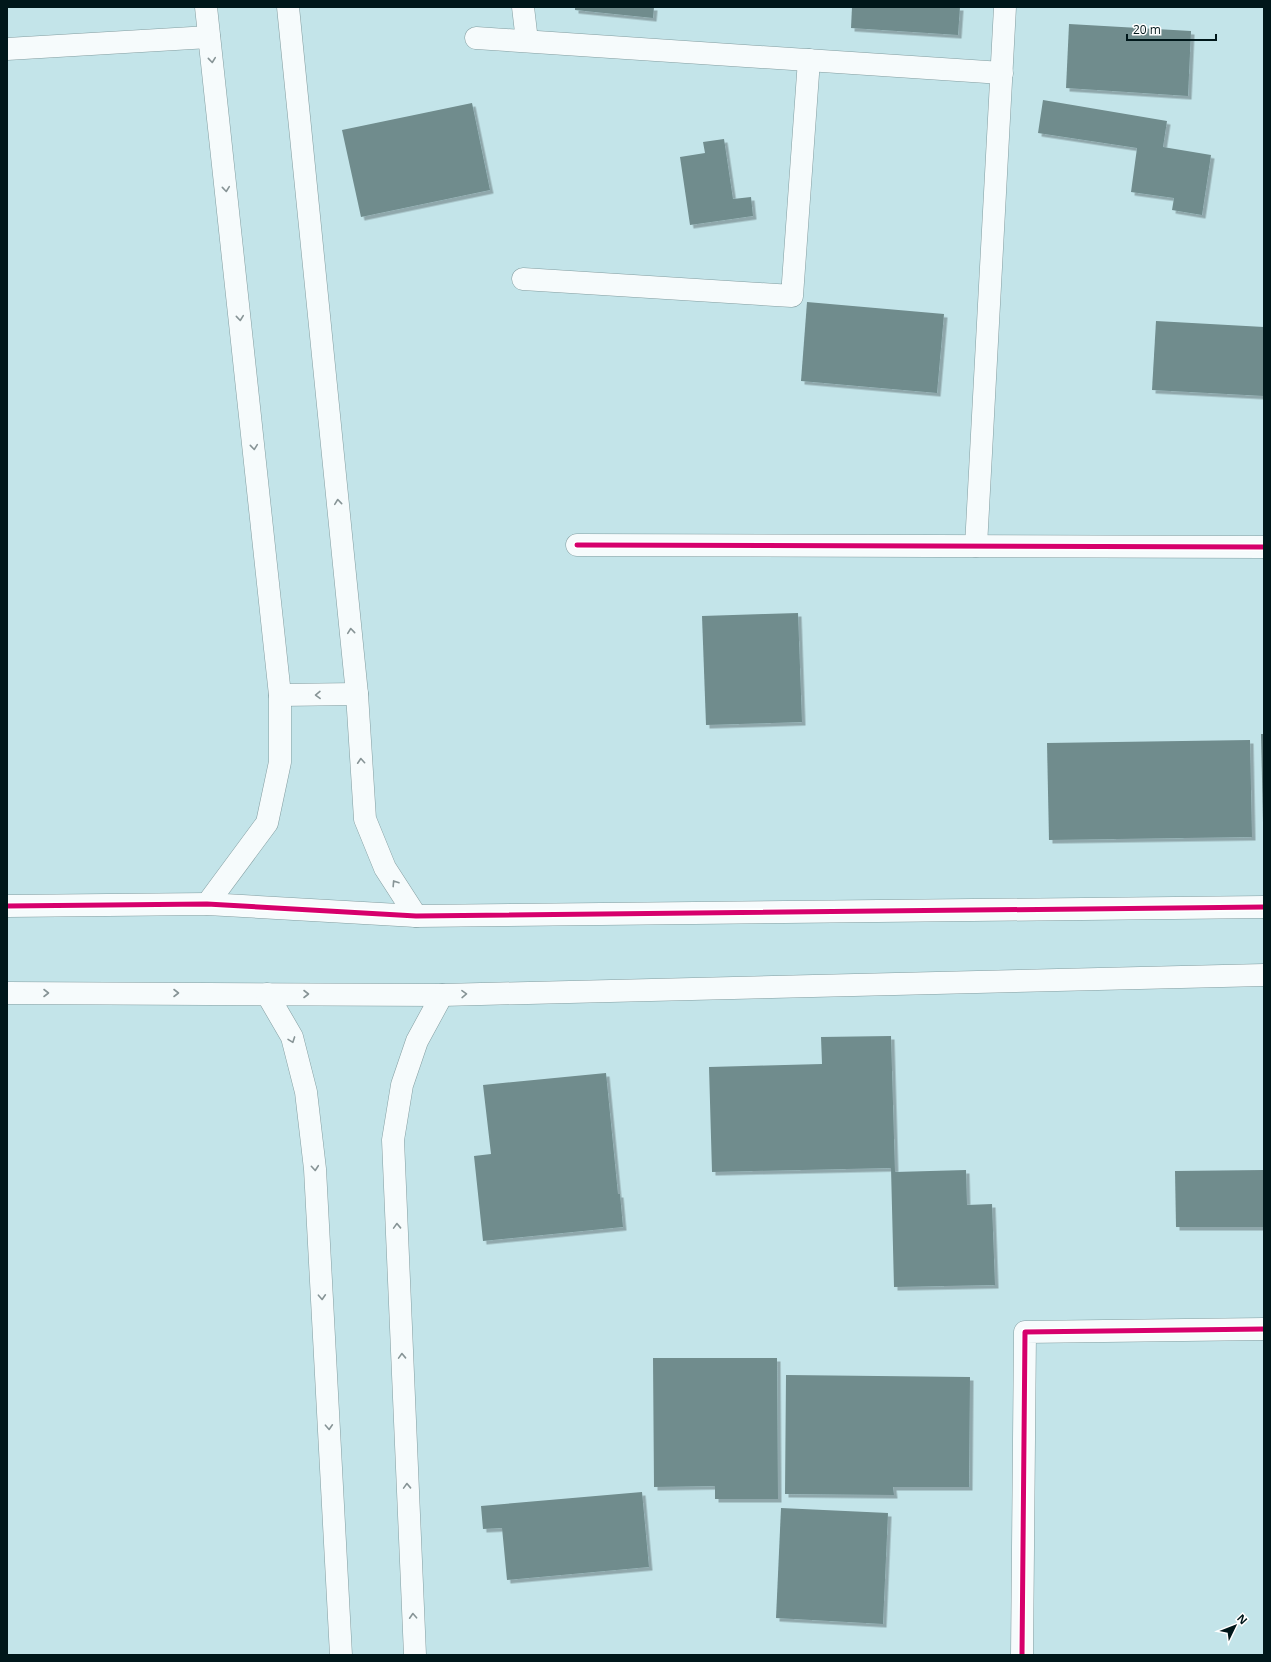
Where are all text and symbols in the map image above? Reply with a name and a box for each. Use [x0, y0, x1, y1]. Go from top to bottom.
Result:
scale bar [1127, 16, 1216, 42]
text: 20 m [1133, 21, 1161, 38]
one-way arrow [207, 57, 216, 63]
one-way arrow [221, 186, 230, 192]
one-way arrow [235, 315, 244, 321]
one-way arrow [249, 444, 258, 451]
one-way arrow [333, 499, 342, 505]
one-way arrow [346, 628, 355, 634]
one-way arrow [315, 690, 321, 699]
one-way arrow [357, 757, 366, 764]
one-way arrow [393, 881, 400, 888]
one-way arrow [43, 989, 49, 997]
one-way arrow [173, 989, 179, 997]
one-way arrow [303, 990, 309, 998]
one-way arrow [461, 990, 467, 999]
one-way arrow [288, 1037, 296, 1044]
one-way arrow [310, 1165, 319, 1171]
one-way arrow [393, 1223, 401, 1229]
one-way arrow [318, 1294, 326, 1300]
one-way arrow [398, 1353, 406, 1359]
one-way arrow [324, 1424, 333, 1430]
one-way arrow [403, 1483, 412, 1489]
north arrow [1215, 1606, 1255, 1646]
text: N [1234, 1610, 1251, 1627]
one-way arrow [408, 1613, 417, 1619]

